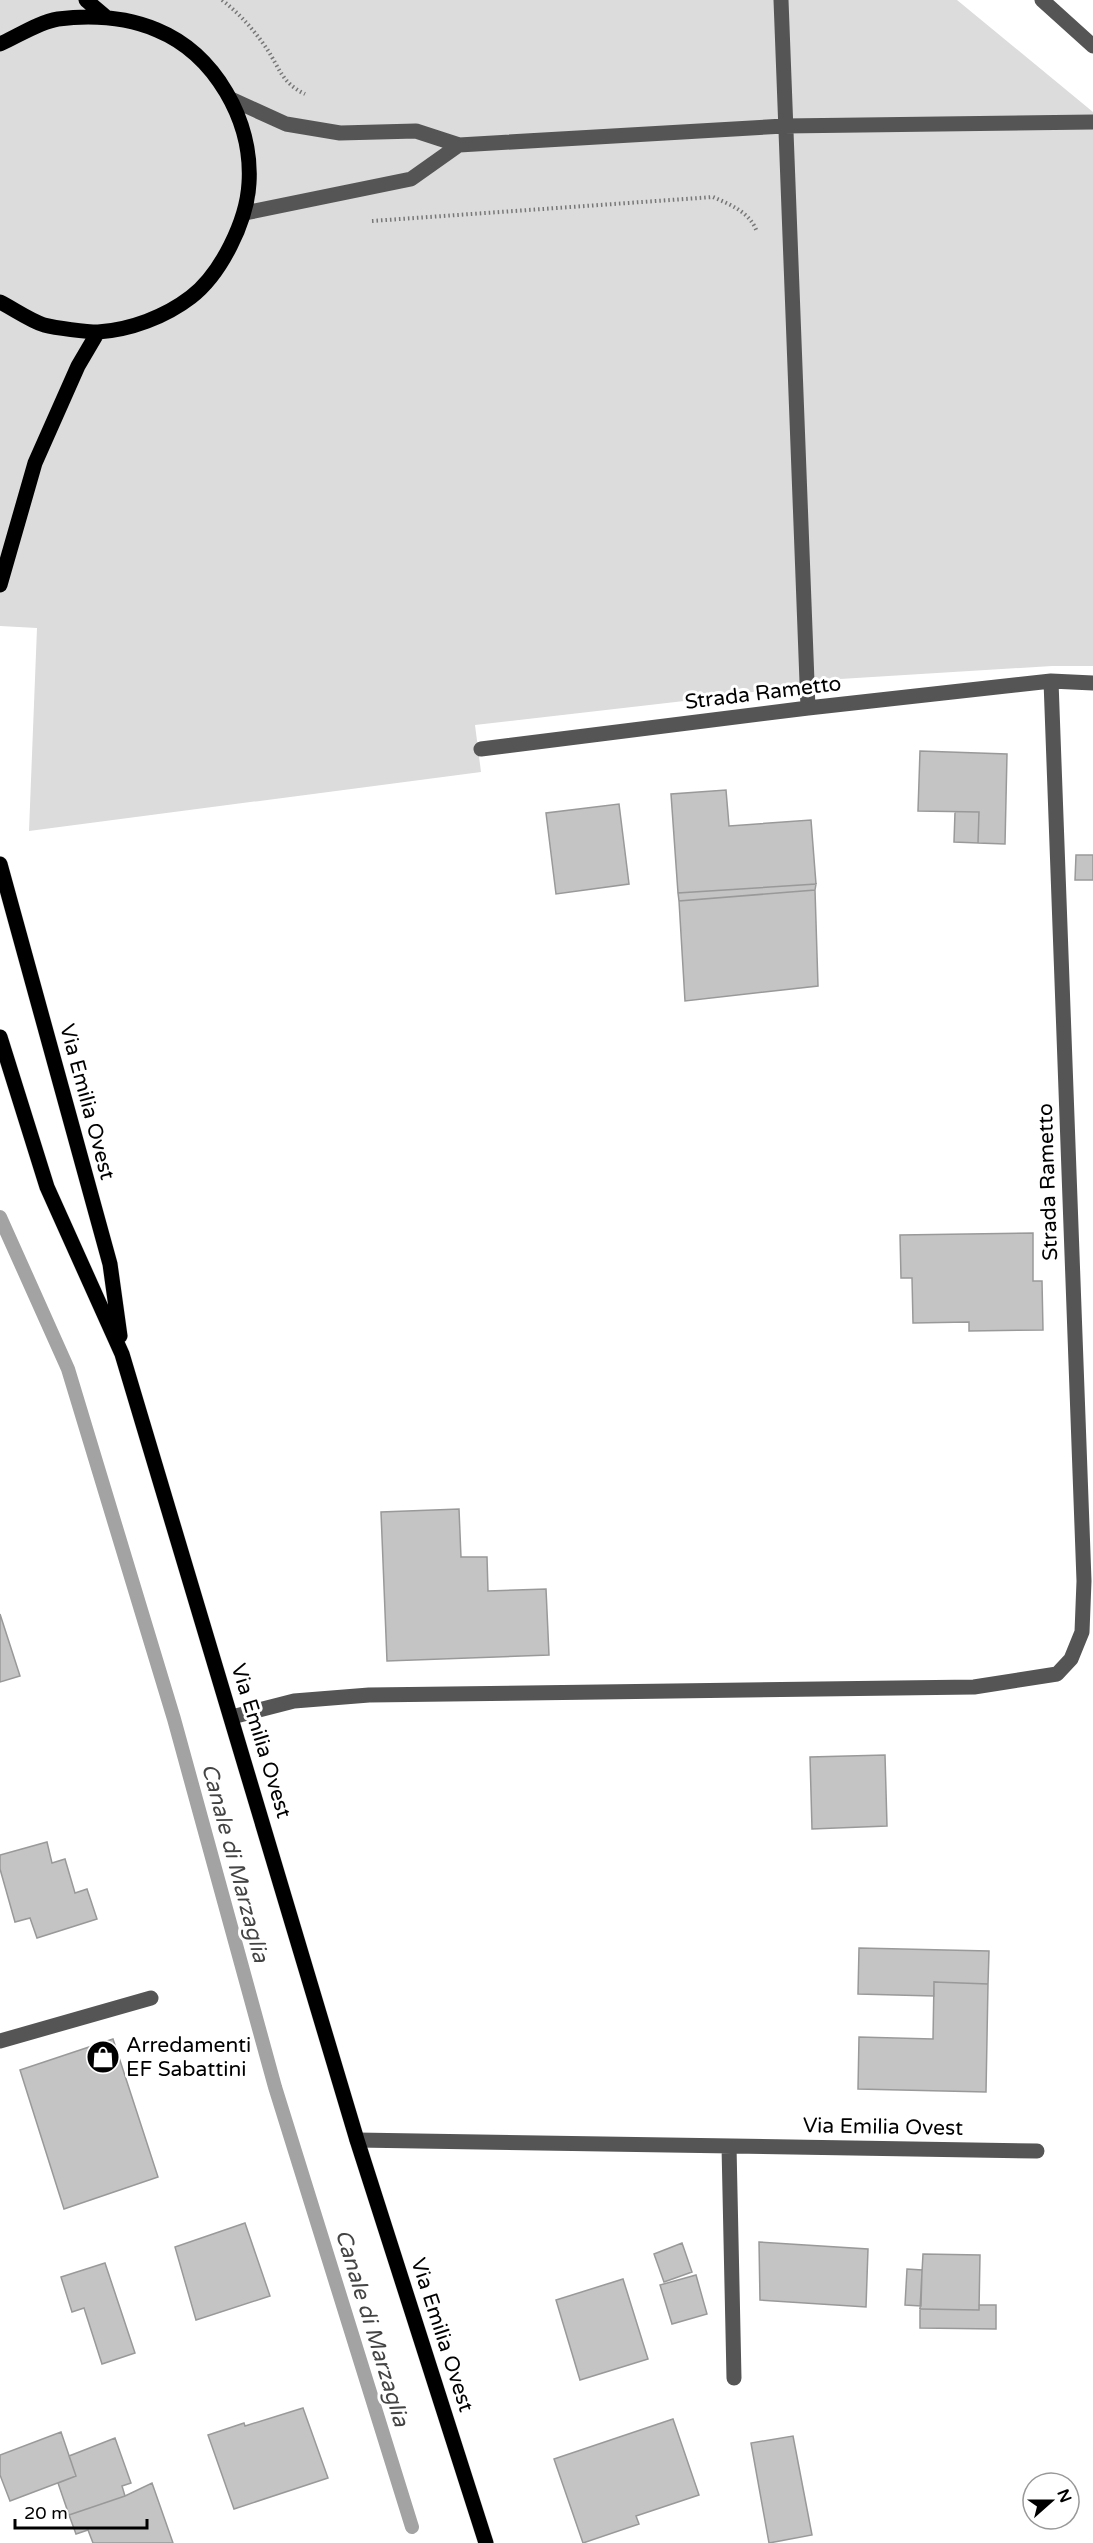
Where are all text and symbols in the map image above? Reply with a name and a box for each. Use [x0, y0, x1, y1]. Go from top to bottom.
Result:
street label: Strada Rametto [683, 671, 843, 715]
street label: Via Emilia Ovest [54, 1021, 120, 1183]
street label: Strada Rametto [1033, 1103, 1063, 1261]
street label: Via Emilia Ovest [226, 1661, 296, 1821]
water label: Canale di Marzaglia [196, 1761, 274, 1966]
place label: Arredamenti EF Sabattini [126, 2033, 251, 2082]
shop icon: Arredamenti EF Sabattini [85, 2039, 121, 2075]
street label: Via Emilia Ovest [803, 2113, 963, 2141]
water label: Canale di Marzaglia [330, 2226, 415, 2430]
street label: Via Emilia Ovest [405, 2255, 479, 2415]
north arrow [1021, 2471, 1081, 2531]
text: N [1052, 2486, 1076, 2506]
scale bar [15, 2492, 147, 2530]
text: 20 m [24, 2502, 68, 2524]

